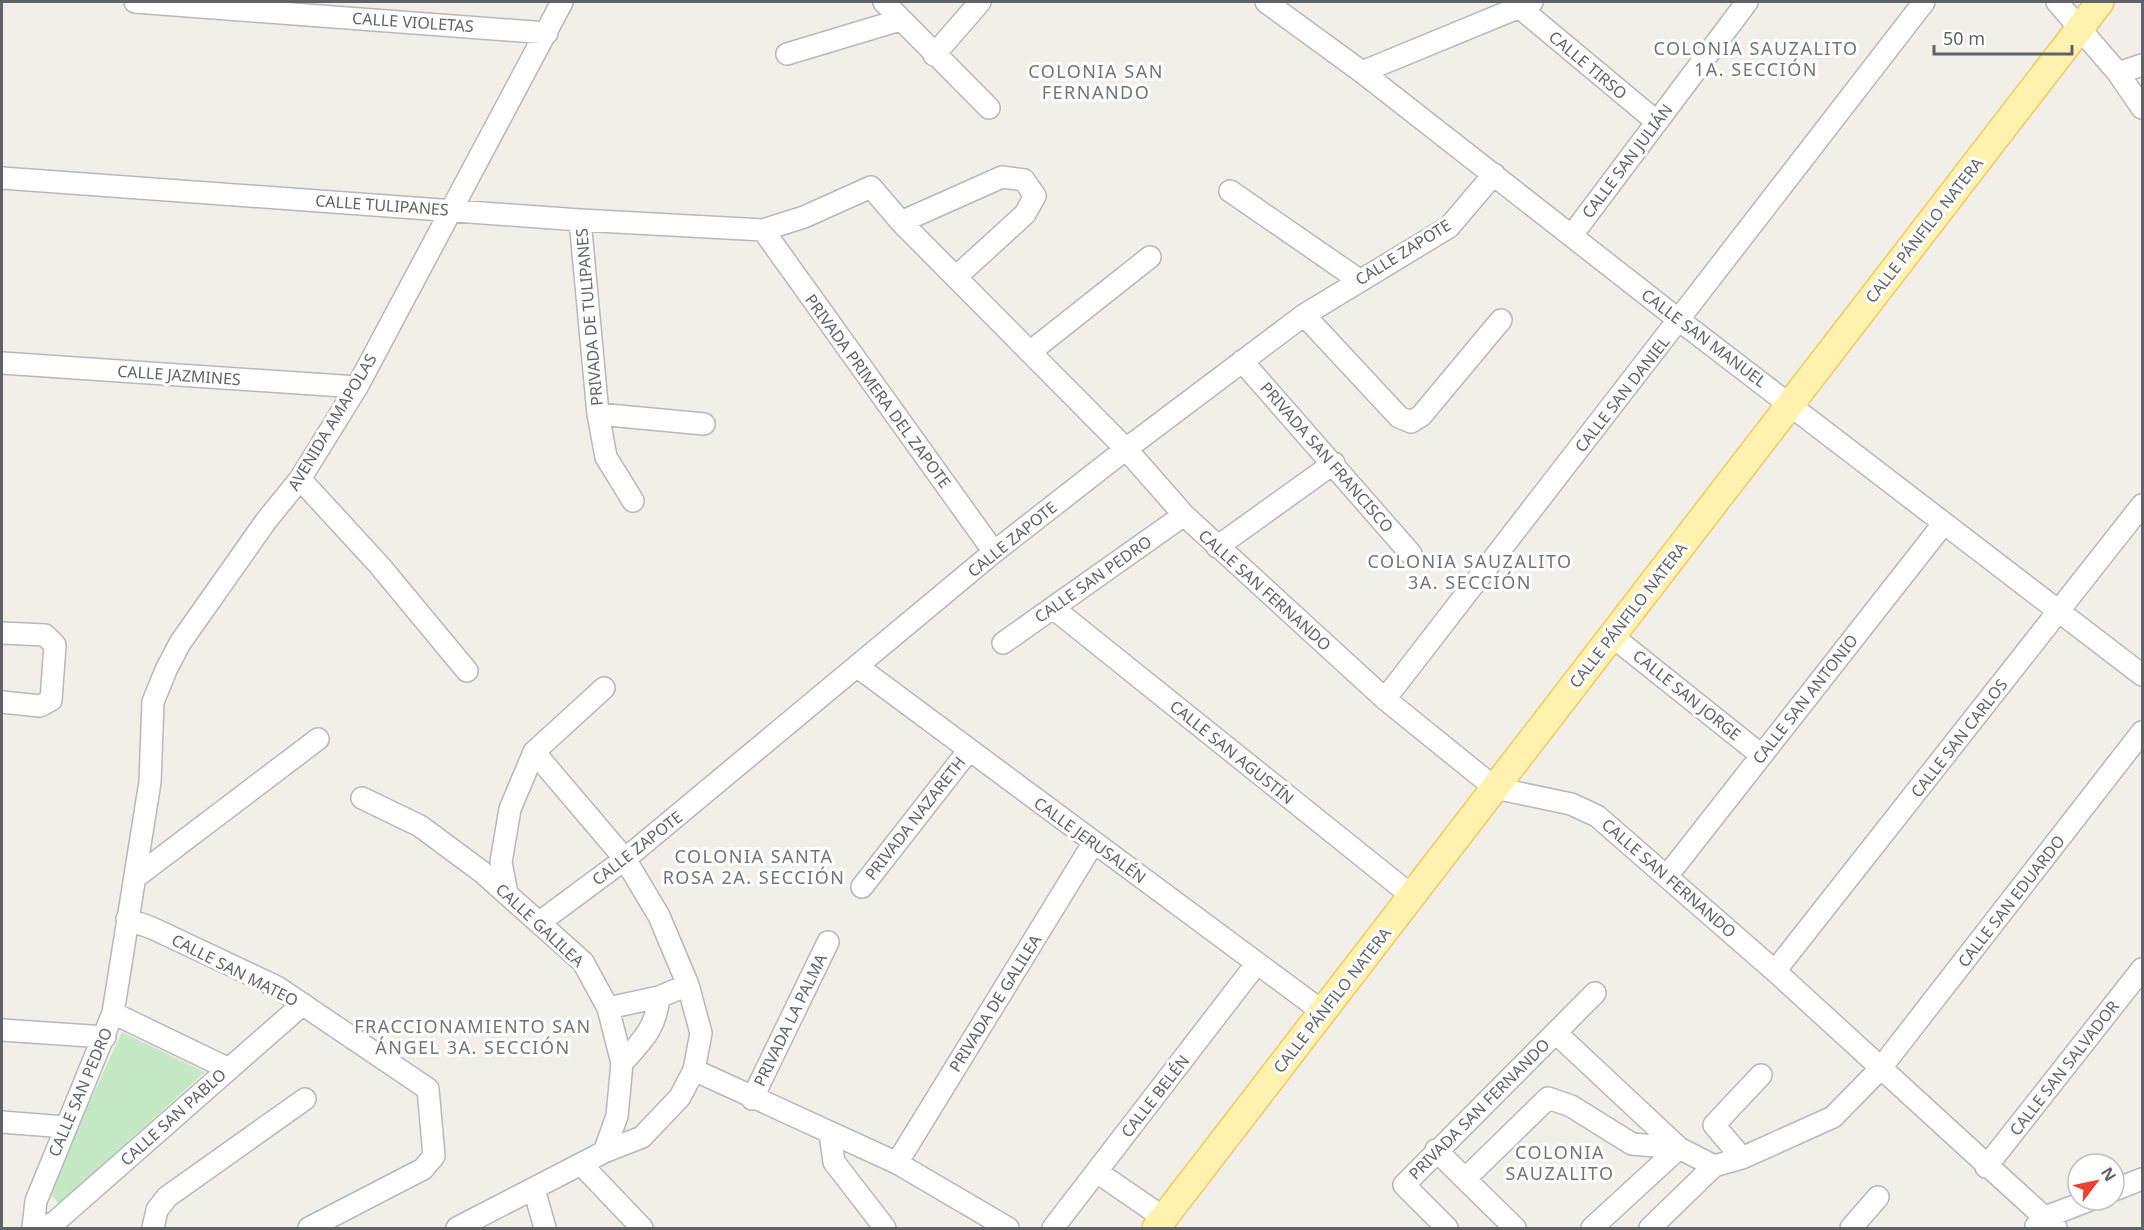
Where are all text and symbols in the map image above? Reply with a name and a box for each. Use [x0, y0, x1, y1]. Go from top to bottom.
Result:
street label: CALLE VIOLETAS [352, 7, 475, 37]
scale bar [1934, 18, 2072, 56]
street label: CALLE TIRSO [1544, 26, 1632, 104]
text: 50 m [1943, 26, 1985, 50]
district label: COLONIA SAUZALITO 1A. SECCIÓN [1653, 36, 1859, 81]
district label: COLONIA SAN FERNANDO [1028, 59, 1164, 104]
street label: CALLE SAN JULIÁN [1577, 99, 1677, 223]
street label: CALLE PÁNFILO NATERA [1860, 152, 1988, 307]
street label: CALLE TULIPANES [315, 189, 450, 221]
street label: CALLE ZAPOTE [1351, 214, 1455, 290]
street label: PRIVADA DE TULIPANES [570, 227, 608, 407]
street label: CALLE SAN MANUEL [1637, 284, 1771, 392]
street label: PRIVADA PRIMERA DEL ZAPOTE [800, 290, 956, 492]
street label: CALLE SAN DANIEL [1570, 331, 1674, 457]
street label: AVENIDA AMAPOLAS [282, 349, 382, 494]
street label: CALLE JAZMINES [117, 360, 242, 390]
street label: PRIVADA SAN FRANCISCO [1256, 377, 1398, 537]
street label: CALLE ZAPOTE [963, 496, 1061, 582]
street label: CALLE SAN FERNANDO [1194, 524, 1336, 656]
street label: CALLE SAN PEDRO [1030, 530, 1156, 628]
street label: CALLE PÁNFILO NATERA [1564, 537, 1692, 692]
district label: COLONIA SAUZALITO 3A. SECCIÓN [1367, 549, 1573, 594]
street label: CALLE SAN ANTONIO [1747, 630, 1863, 768]
street label: CALLE SAN JORGE [1628, 645, 1746, 745]
street label: CALLE SAN CARLOS [1906, 674, 2012, 802]
street label: CALLE SAN AGUSTÍN [1165, 695, 1299, 809]
street label: PRIVADA NAZARETH [860, 752, 970, 884]
street label: CALLE JERUSALÉN [1030, 792, 1150, 888]
street label: CALLE ZAPOTE [587, 806, 687, 890]
street label: CALLE SAN FERNANDO [1597, 813, 1741, 943]
street label: CALLE SAN EDUARDO [1952, 830, 2070, 972]
district label: COLONIA SANTA ROSA 2A. SECCIÓN [663, 844, 845, 889]
street label: CALLE GALILEA [491, 878, 590, 972]
street label: CALLE PÁNFILO NATERA [1268, 922, 1396, 1077]
street label: CALLE SAN MATEO [168, 929, 302, 1011]
street label: PRIVADA DE GALILEA [944, 930, 1047, 1076]
street label: PRIVADA LA PALMA [748, 949, 832, 1090]
street label: CALLE SAN SALVADOR [2004, 996, 2124, 1140]
district label: FRACCIONAMIENTO SAN ÁNGEL 3A. SECCIÓN [354, 1014, 592, 1059]
street label: CALLE SAN PEDRO [43, 1024, 117, 1160]
street label: PRIVADA SAN FERNANDO [1404, 1034, 1554, 1184]
street label: CALLE BELÉN [1116, 1050, 1194, 1142]
street label: CALLE SAN PABLO [115, 1063, 231, 1171]
district label: COLONIA SAUZALITO [1505, 1140, 1615, 1185]
north arrow [2066, 1152, 2126, 1212]
text: N [2096, 1163, 2121, 1185]

